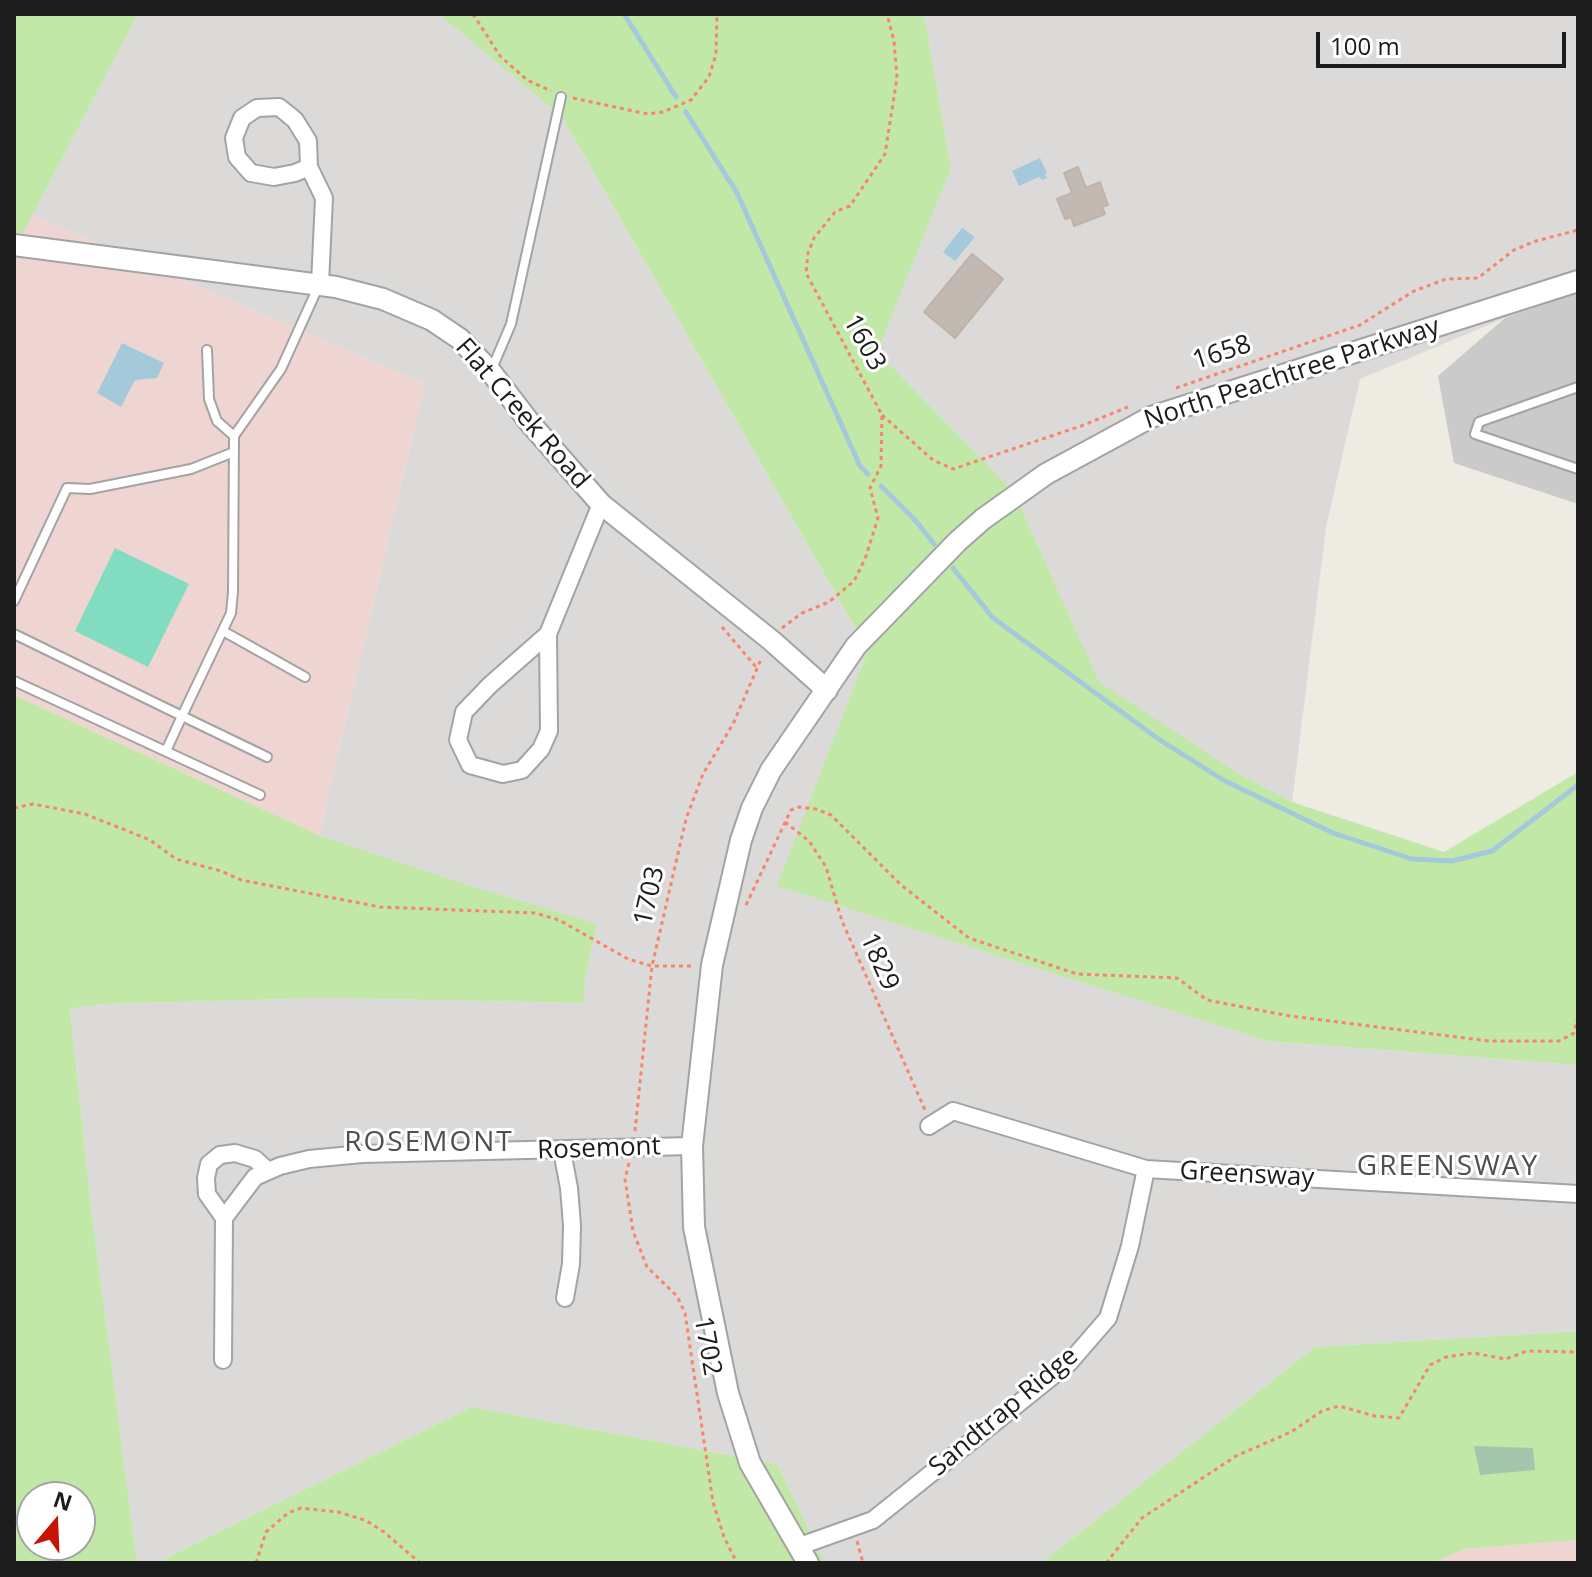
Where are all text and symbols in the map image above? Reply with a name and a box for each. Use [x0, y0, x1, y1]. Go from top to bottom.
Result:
scale bar [1320, 16, 1570, 66]
text: 100 m [1330, 29, 1400, 62]
street label: 1603 [836, 309, 892, 377]
street label: North Peachtree Parkway [1140, 311, 1444, 437]
street label: 1658 [1189, 329, 1255, 377]
street label: Flat Creek Road [448, 332, 596, 496]
street label: 1703 [628, 864, 672, 928]
street label: 1829 [853, 928, 905, 996]
district label: ROSEMONT [344, 1126, 514, 1160]
street label: Rosemont [537, 1131, 661, 1167]
district label: GREENSWAY [1357, 1150, 1539, 1184]
street label: Greensway [1179, 1156, 1315, 1194]
street label: 1702 [686, 1314, 728, 1378]
street label: Sandtrap Ridge [923, 1341, 1085, 1483]
north arrow [16, 1481, 96, 1561]
text: N [50, 1483, 76, 1517]

